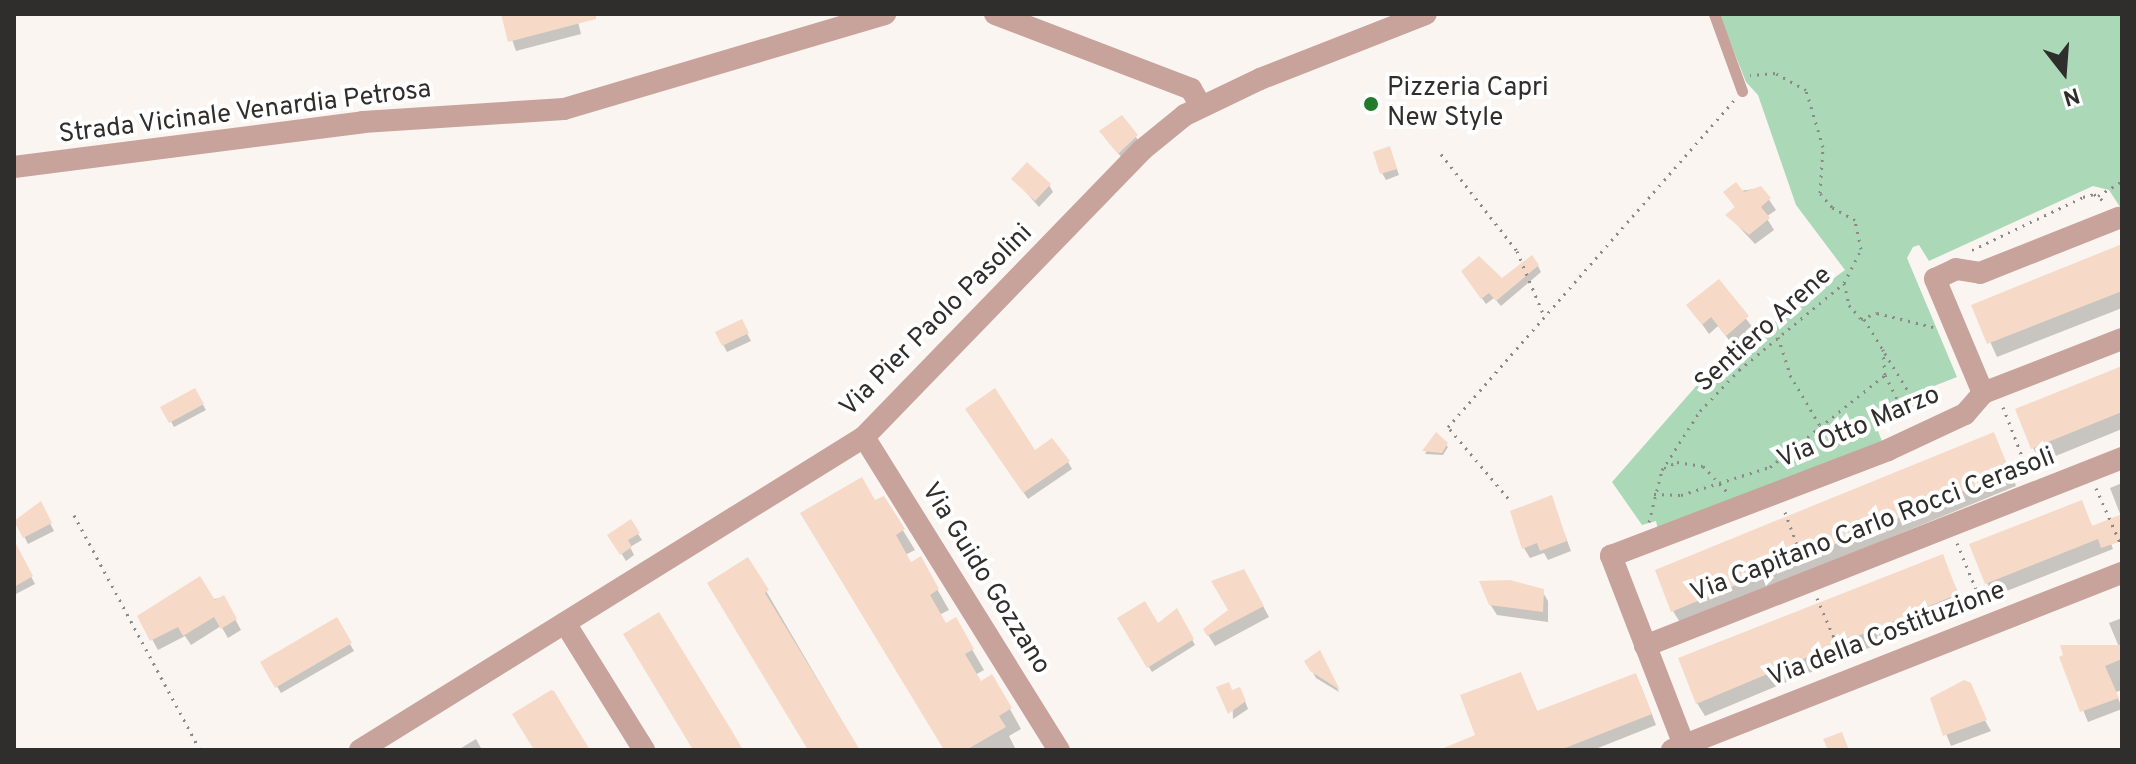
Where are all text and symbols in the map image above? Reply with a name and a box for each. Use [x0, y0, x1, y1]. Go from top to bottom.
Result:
north arrow [2024, 32, 2104, 112]
place label: Pizzeria Capri New Style [1387, 73, 1549, 134]
street label: Strada Vicinale Venardia Petrosa [56, 75, 434, 151]
text: N [2060, 80, 2083, 111]
marker: Pizzeria Capri New Style [1362, 95, 1380, 113]
street label: Via Pier Paolo Pasolini [834, 218, 1040, 424]
street label: Sentiero Arene [1689, 260, 1839, 400]
street label: Via Otto Marzo [1773, 380, 1945, 476]
street label: Via Capitano Carlo Rocci Cerasoli [1686, 442, 2060, 610]
street label: Via Guido Gozzano [914, 478, 1056, 680]
street label: Via della Costituzione [1764, 575, 2010, 695]

